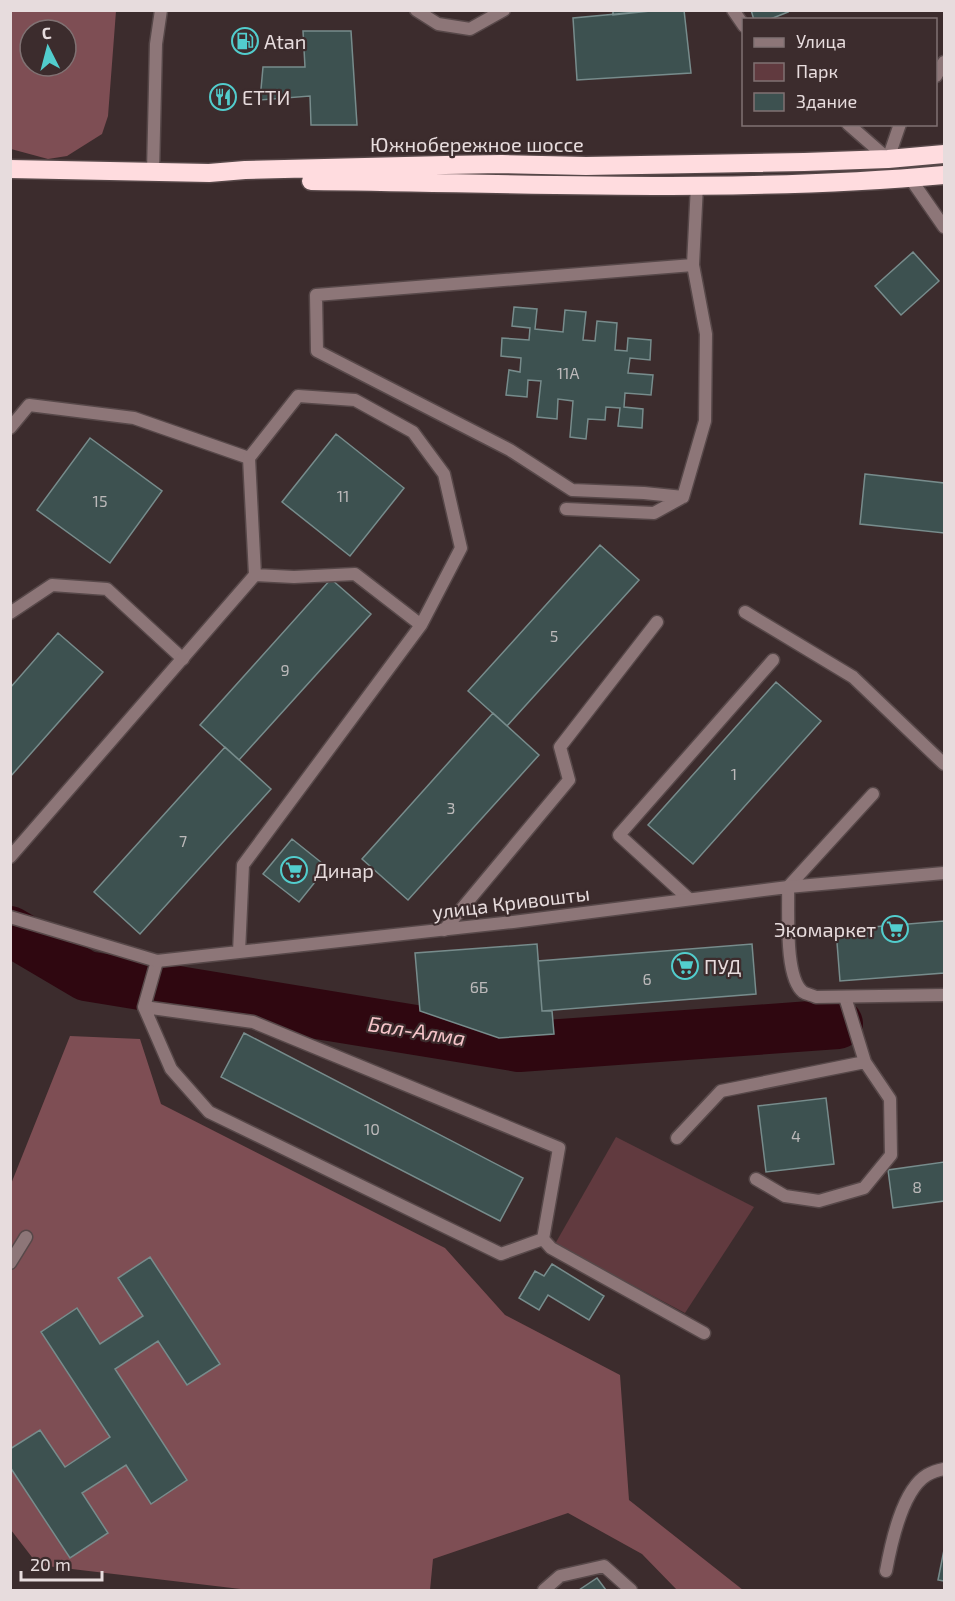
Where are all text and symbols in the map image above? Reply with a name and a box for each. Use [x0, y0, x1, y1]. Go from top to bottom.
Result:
north arrow [18, 18, 78, 78]
legend [742, 18, 937, 126]
text: С [41, 23, 52, 43]
fuel station icon: Atan [230, 26, 260, 56]
place label: Atan [264, 29, 306, 53]
text: Улица [796, 30, 846, 52]
text: Парк [796, 60, 838, 82]
restaurant icon: ЕТТИ [208, 82, 238, 112]
place label: ЕТТИ [242, 85, 290, 109]
text: Здание [796, 90, 857, 112]
street label: Южнобережное шоссе [370, 132, 584, 156]
house number: 11А [557, 363, 579, 382]
house number: 11 [337, 486, 349, 505]
house number: 15 [93, 491, 107, 510]
house number: 5 [550, 626, 558, 645]
house number: 9 [280, 660, 290, 679]
house number: 1 [731, 764, 737, 783]
house number: 3 [447, 798, 455, 817]
house number: 7 [179, 831, 187, 850]
supermarket icon: Динар [279, 855, 309, 885]
place label: Динар [314, 858, 374, 882]
street label: улица Кривошты [431, 880, 591, 925]
supermarket icon: Экомаркет [880, 914, 910, 944]
place label: Экомаркет [774, 917, 876, 941]
supermarket icon: ПУД [670, 951, 700, 981]
place label: ПУД [704, 954, 742, 978]
house number: 6 [642, 969, 652, 988]
house number: 6Б [470, 977, 488, 996]
water label: Бал-Алма [366, 1010, 468, 1050]
house number: 10 [364, 1119, 380, 1138]
house number: 4 [791, 1126, 801, 1145]
house number: 8 [912, 1177, 922, 1196]
scale bar [21, 1544, 102, 1582]
text: 20 m [30, 1553, 71, 1575]

